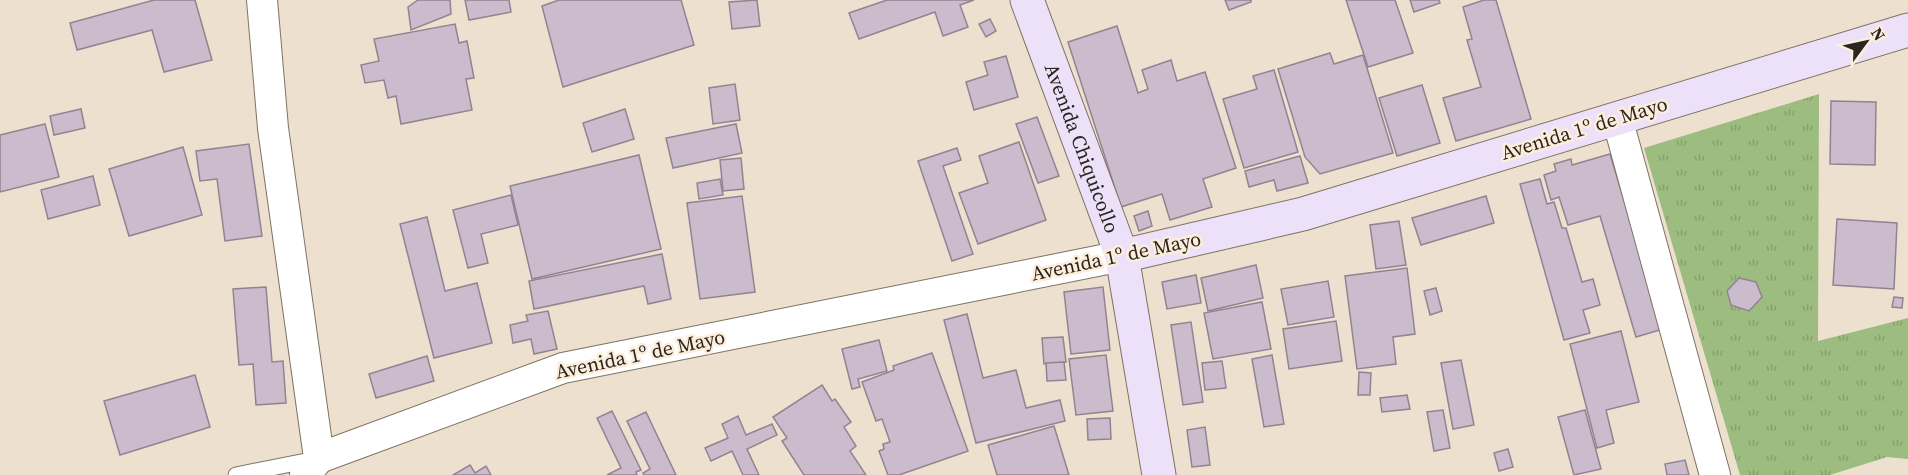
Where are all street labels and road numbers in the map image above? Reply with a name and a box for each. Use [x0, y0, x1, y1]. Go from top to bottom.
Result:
street label: Avenida Chiquicollo [1038, 59, 1126, 237]
street label: Avenida 1º de Mayo [1497, 89, 1671, 167]
street label: Avenida 1º de Mayo [1029, 224, 1203, 288]
street label: Avenida 1º de Mayo [553, 322, 727, 386]

